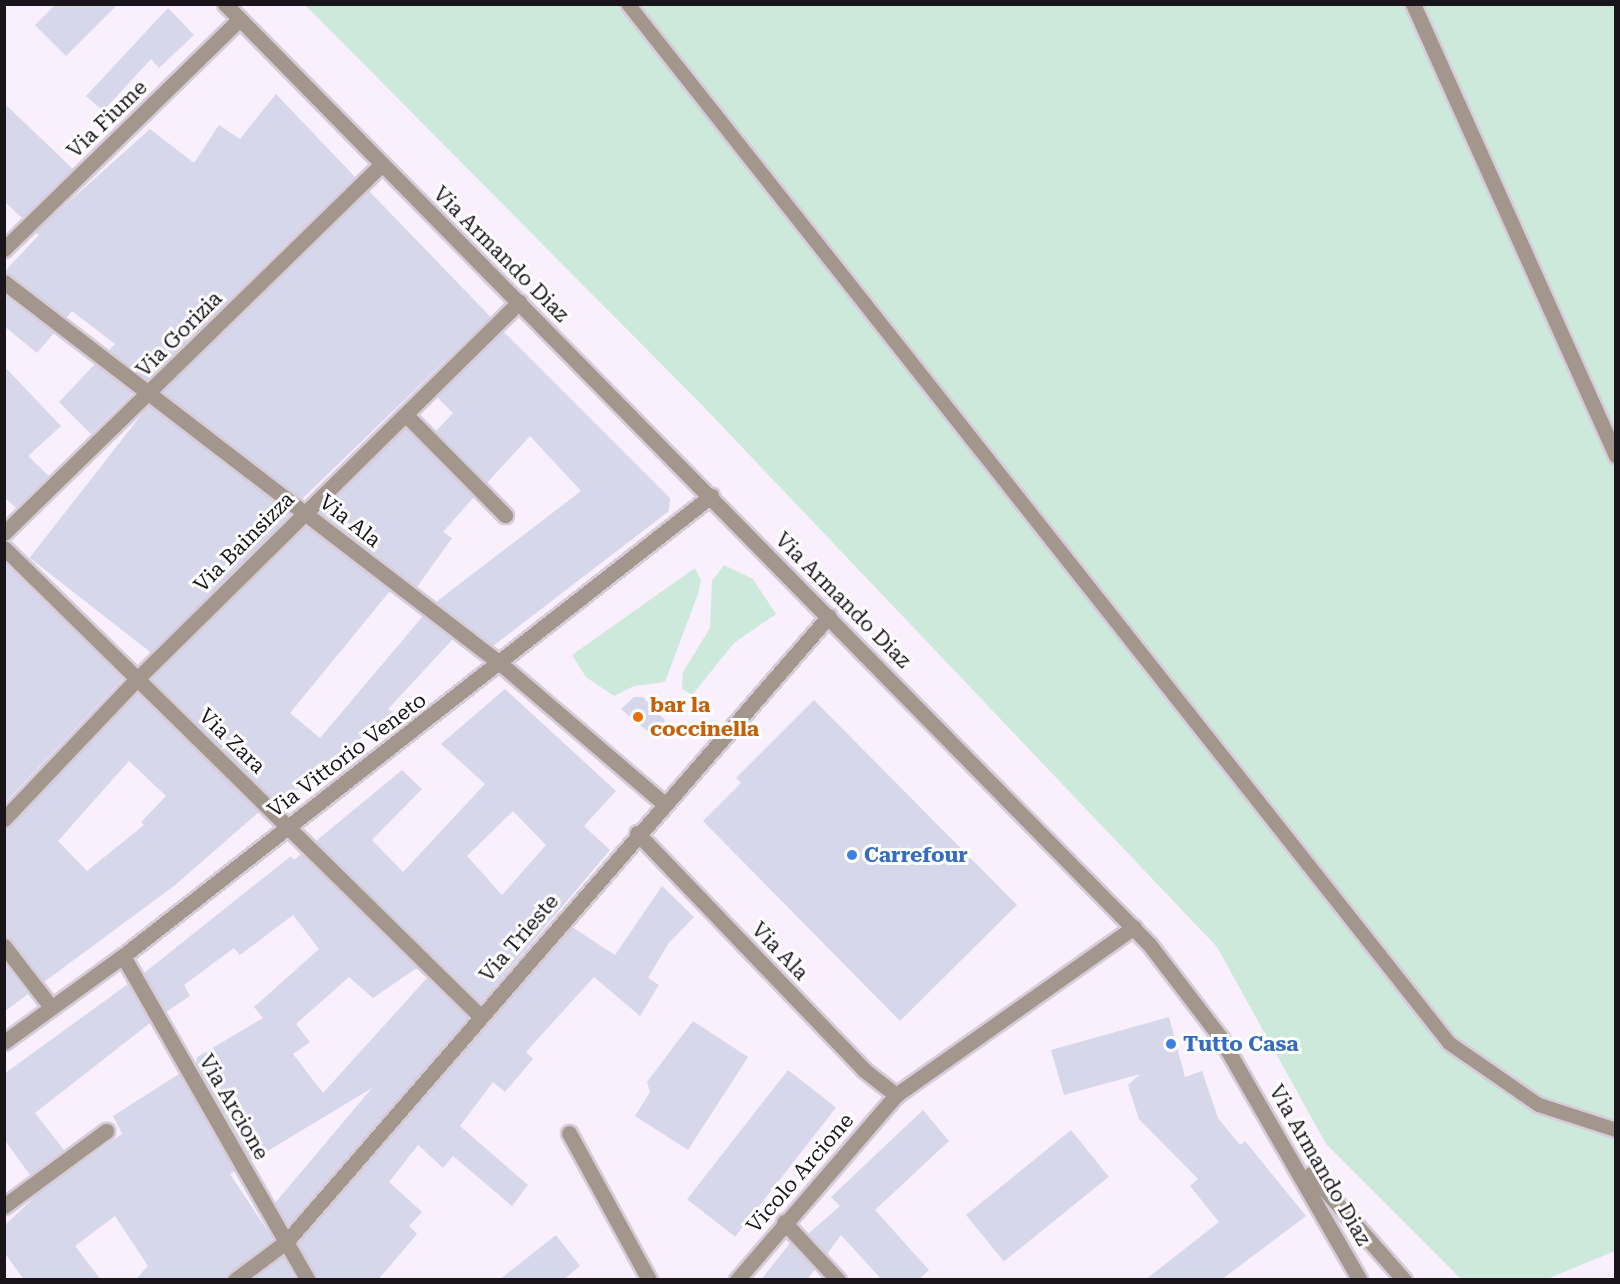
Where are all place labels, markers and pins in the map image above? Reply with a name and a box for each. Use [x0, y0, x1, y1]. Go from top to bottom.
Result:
place label: bar la coccinella [650, 692, 759, 742]
marker: bar la coccinella [631, 710, 645, 724]
place label: Carrefour [864, 842, 968, 868]
marker: Carrefour [845, 848, 859, 862]
place label: Tutto Casa [1183, 1031, 1299, 1057]
marker: Tutto Casa [1164, 1037, 1178, 1051]

